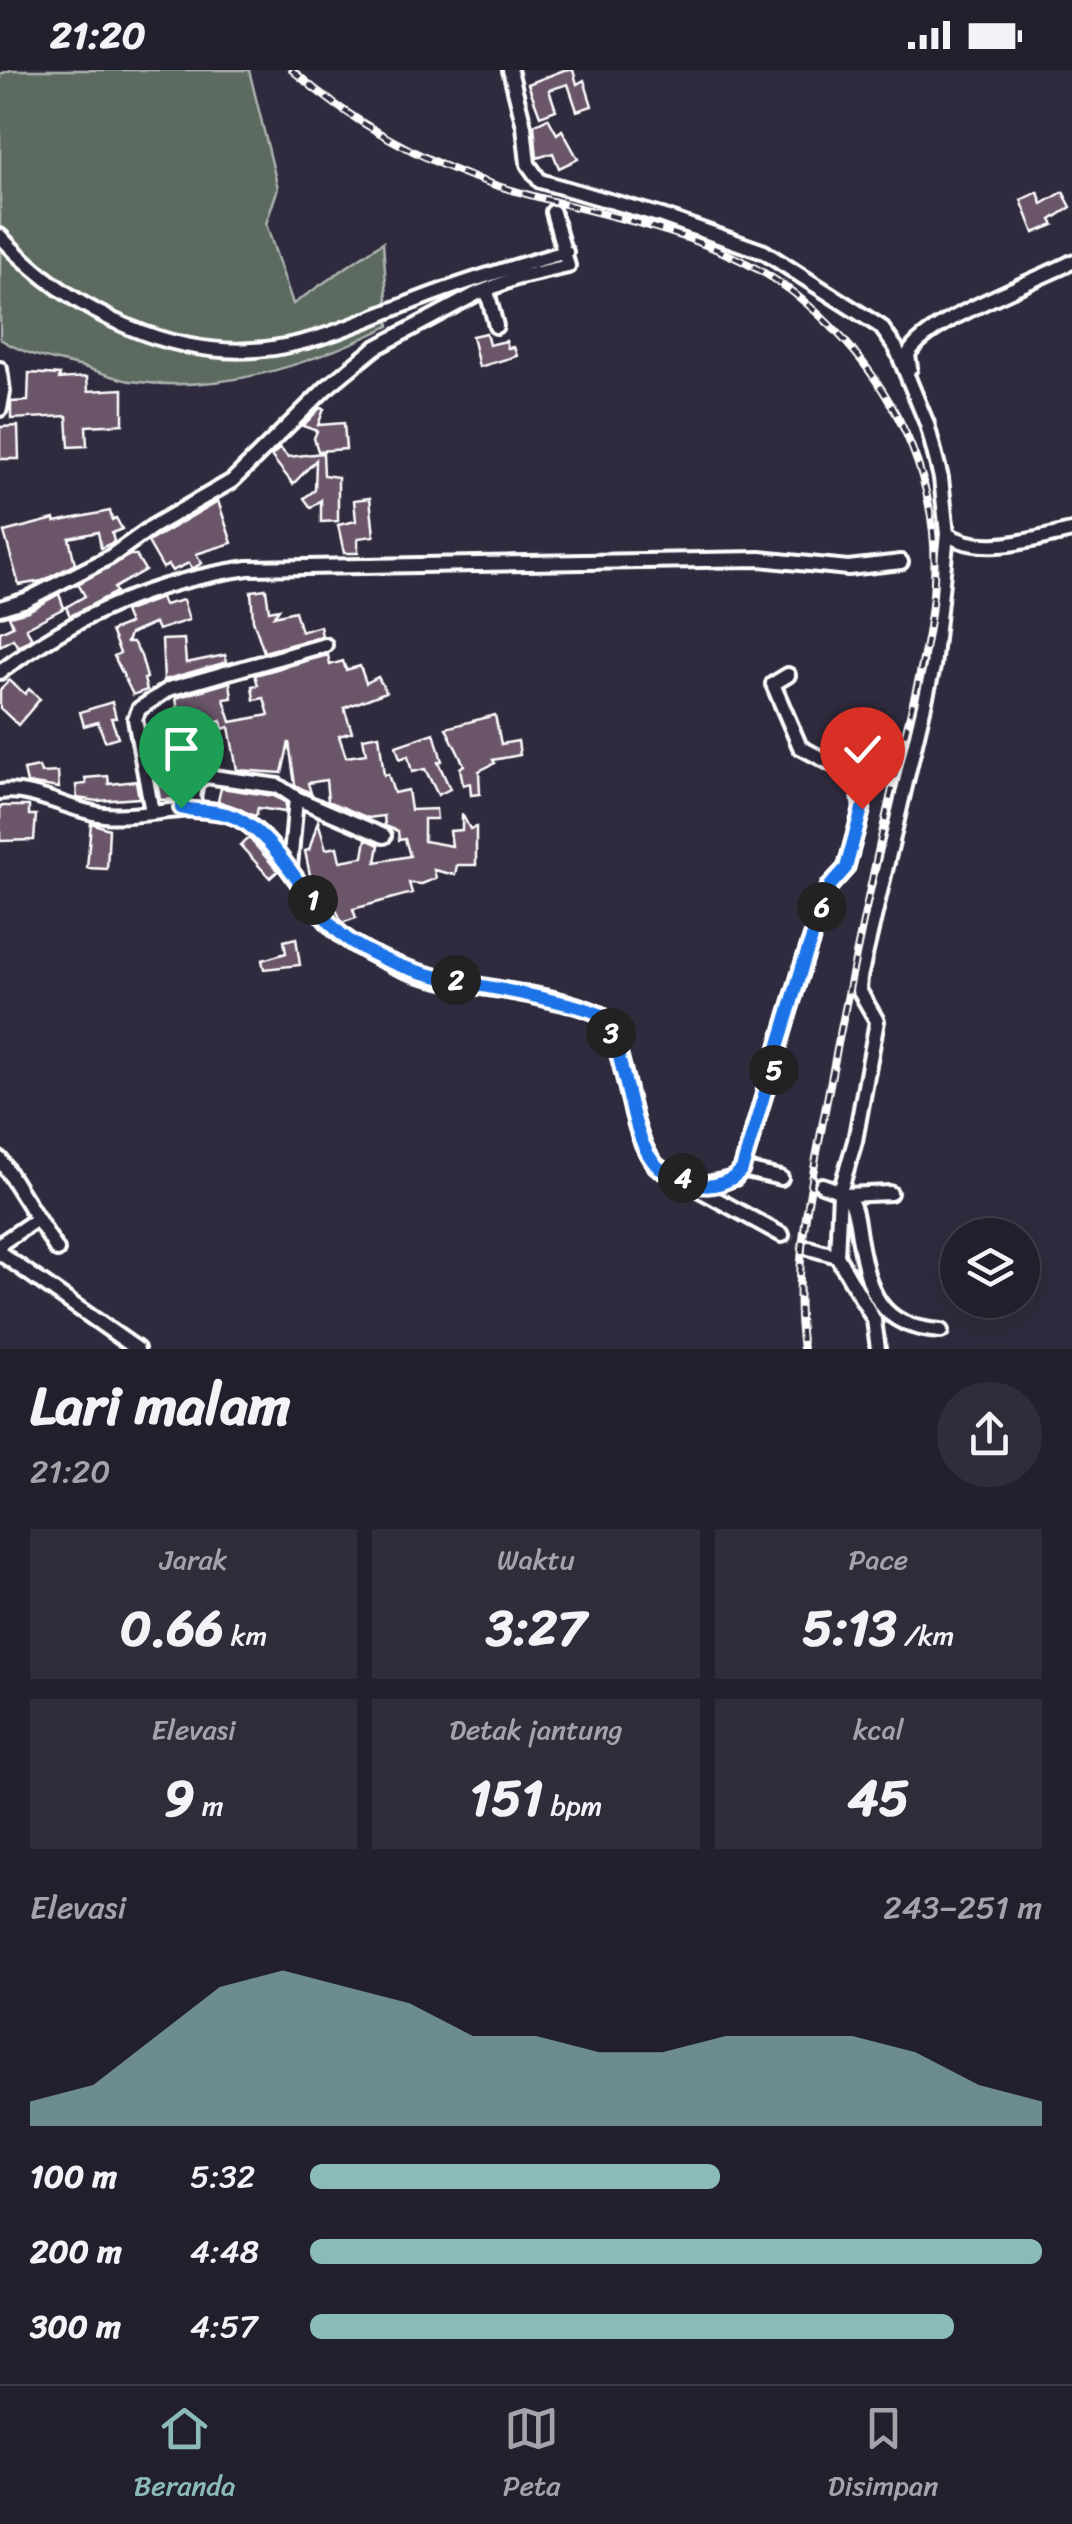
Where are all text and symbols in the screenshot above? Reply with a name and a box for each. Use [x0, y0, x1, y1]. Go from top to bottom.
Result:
text: 21:20 [50, 2, 146, 69]
pin [139, 706, 224, 809]
pin [820, 707, 905, 810]
icon: arrive [154, 721, 209, 776]
icon: check [835, 722, 890, 777]
pin: 1 [288, 875, 338, 925]
text: 1 [307, 875, 319, 924]
pin: 6 [797, 882, 847, 932]
text: 6 [814, 882, 830, 931]
pin: 2 [431, 955, 481, 1005]
text: 2 [448, 955, 464, 1004]
pin: 3 [586, 1008, 636, 1058]
text: 3 [603, 1008, 619, 1057]
pin: 5 [749, 1045, 799, 1095]
text: 5 [765, 1045, 783, 1094]
pin: 4 [658, 1153, 708, 1203]
text: 4 [674, 1153, 692, 1202]
map controls [940, 1218, 1040, 1318]
button: layers [940, 1218, 1040, 1318]
text: Lari malam [30, 1357, 290, 1454]
button: share [937, 1382, 1042, 1487]
text: 21:20 [30, 1443, 111, 1500]
text: Jarak [160, 1535, 227, 1584]
text: Waktu [497, 1535, 575, 1584]
text: Pace [849, 1535, 908, 1584]
text: 0.66 [120, 1584, 224, 1673]
text: 3:27 [486, 1584, 586, 1673]
text: 5:13 [802, 1584, 897, 1673]
text: km [224, 1611, 267, 1660]
text: /km [897, 1611, 954, 1660]
text: Elevasi [152, 1705, 236, 1754]
text: Detak jantung [449, 1705, 623, 1754]
text: kcal [853, 1705, 904, 1754]
text: 9 [164, 1754, 195, 1843]
text: 151 [470, 1754, 543, 1843]
text: 45 [847, 1754, 909, 1843]
text: m [195, 1781, 223, 1830]
text: bpm [543, 1781, 602, 1830]
text: Elevasi [30, 1879, 126, 1936]
text: 243–251 m [883, 1879, 1042, 1936]
text: 100 m [30, 2148, 117, 2205]
text: 5:32 [190, 2148, 255, 2205]
text: 200 m [30, 2223, 122, 2280]
text: 4:48 [190, 2223, 259, 2280]
text: 300 m [30, 2298, 121, 2355]
text: 4:57 [190, 2298, 258, 2355]
tab: Beranda [134, 2401, 235, 2510]
tab: Peta [503, 2401, 560, 2510]
tab: Disimpan [828, 2401, 938, 2510]

